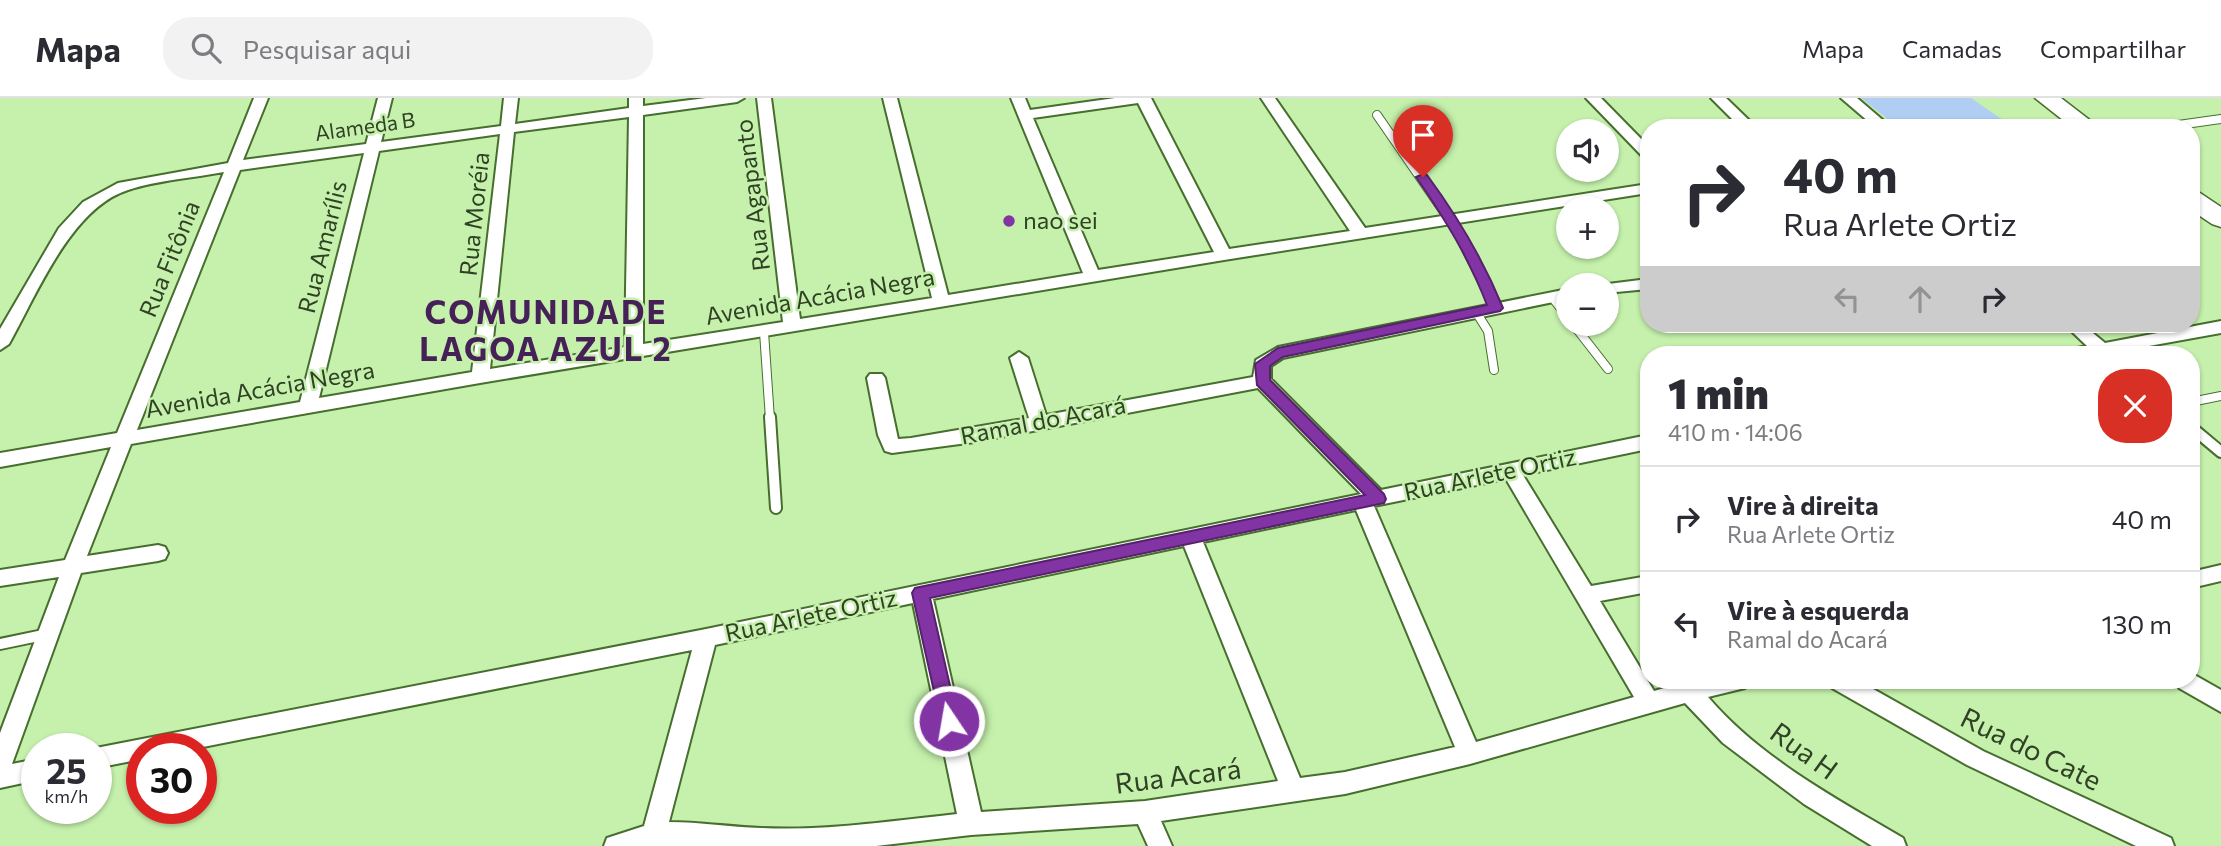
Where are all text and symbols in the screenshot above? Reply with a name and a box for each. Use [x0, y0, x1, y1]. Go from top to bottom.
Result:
search box [163, 17, 653, 80]
text: Mapa [35, 28, 121, 69]
icon: search [187, 29, 225, 67]
text: Pesquisar aqui [243, 33, 411, 64]
text: Mapa [1802, 34, 1864, 63]
text: Camadas [1902, 34, 2002, 63]
text: Compartilhar [2040, 34, 2186, 63]
pin [1393, 105, 1453, 177]
street label: Alameda B [313, 106, 416, 145]
icon: arrive [1404, 116, 1442, 154]
street label: Rua Agapanto [728, 118, 775, 273]
map controls [1556, 119, 1619, 336]
button: sound [1556, 119, 1619, 182]
text: 40 m [1783, 143, 1898, 203]
icon: right [1668, 147, 1759, 238]
street label: Rua Moréia [453, 151, 494, 277]
street label: Rua Amarílis [291, 177, 352, 316]
street label: Rua Fitônia [132, 196, 205, 321]
button: + [1556, 196, 1619, 259]
text: Rua Arlete Ortiz [1783, 203, 2017, 243]
place label: nao sei [1023, 205, 1098, 234]
marker: nao sei [1001, 213, 1017, 229]
street label: Avenida Acácia Negra [703, 261, 937, 330]
button: − [1556, 273, 1619, 336]
icon: left [1828, 280, 1866, 318]
icon: ahead [1901, 280, 1939, 318]
icon: right [1974, 280, 2012, 318]
district label: COMUNIDADE LAGOA AZUL 2 [419, 291, 673, 368]
street label: Avenida Acácia Negra [143, 354, 377, 423]
text: 1 min [1668, 366, 1769, 418]
button: close [2098, 369, 2172, 443]
street label: Ramal do Acará [958, 389, 1128, 450]
text: 410 m · 14:06 [1668, 418, 1803, 446]
street label: Rua Arlete Ortiz [1401, 441, 1578, 506]
text: Vire à direita [1727, 489, 1879, 520]
icon: right [1668, 500, 1706, 538]
text: 40 m [2112, 503, 2172, 534]
text: Rua Arlete Ortiz [1727, 520, 1895, 548]
street label: Rua Arlete Ortiz [722, 582, 899, 647]
text: Vire à esquerda [1727, 594, 1909, 625]
icon: left [1668, 605, 1706, 643]
text: 130 m [2101, 608, 2172, 639]
text: Ramal do Acará [1727, 625, 1888, 653]
position arrow [912, 684, 986, 758]
street label: Rua do Cate [1956, 699, 2107, 797]
street label: Rua H [1764, 714, 1845, 786]
speed limit sign: 30 [126, 733, 217, 824]
text: 25 [46, 748, 87, 791]
street label: Rua Acará [1113, 750, 1243, 800]
text: km/h [45, 785, 88, 807]

